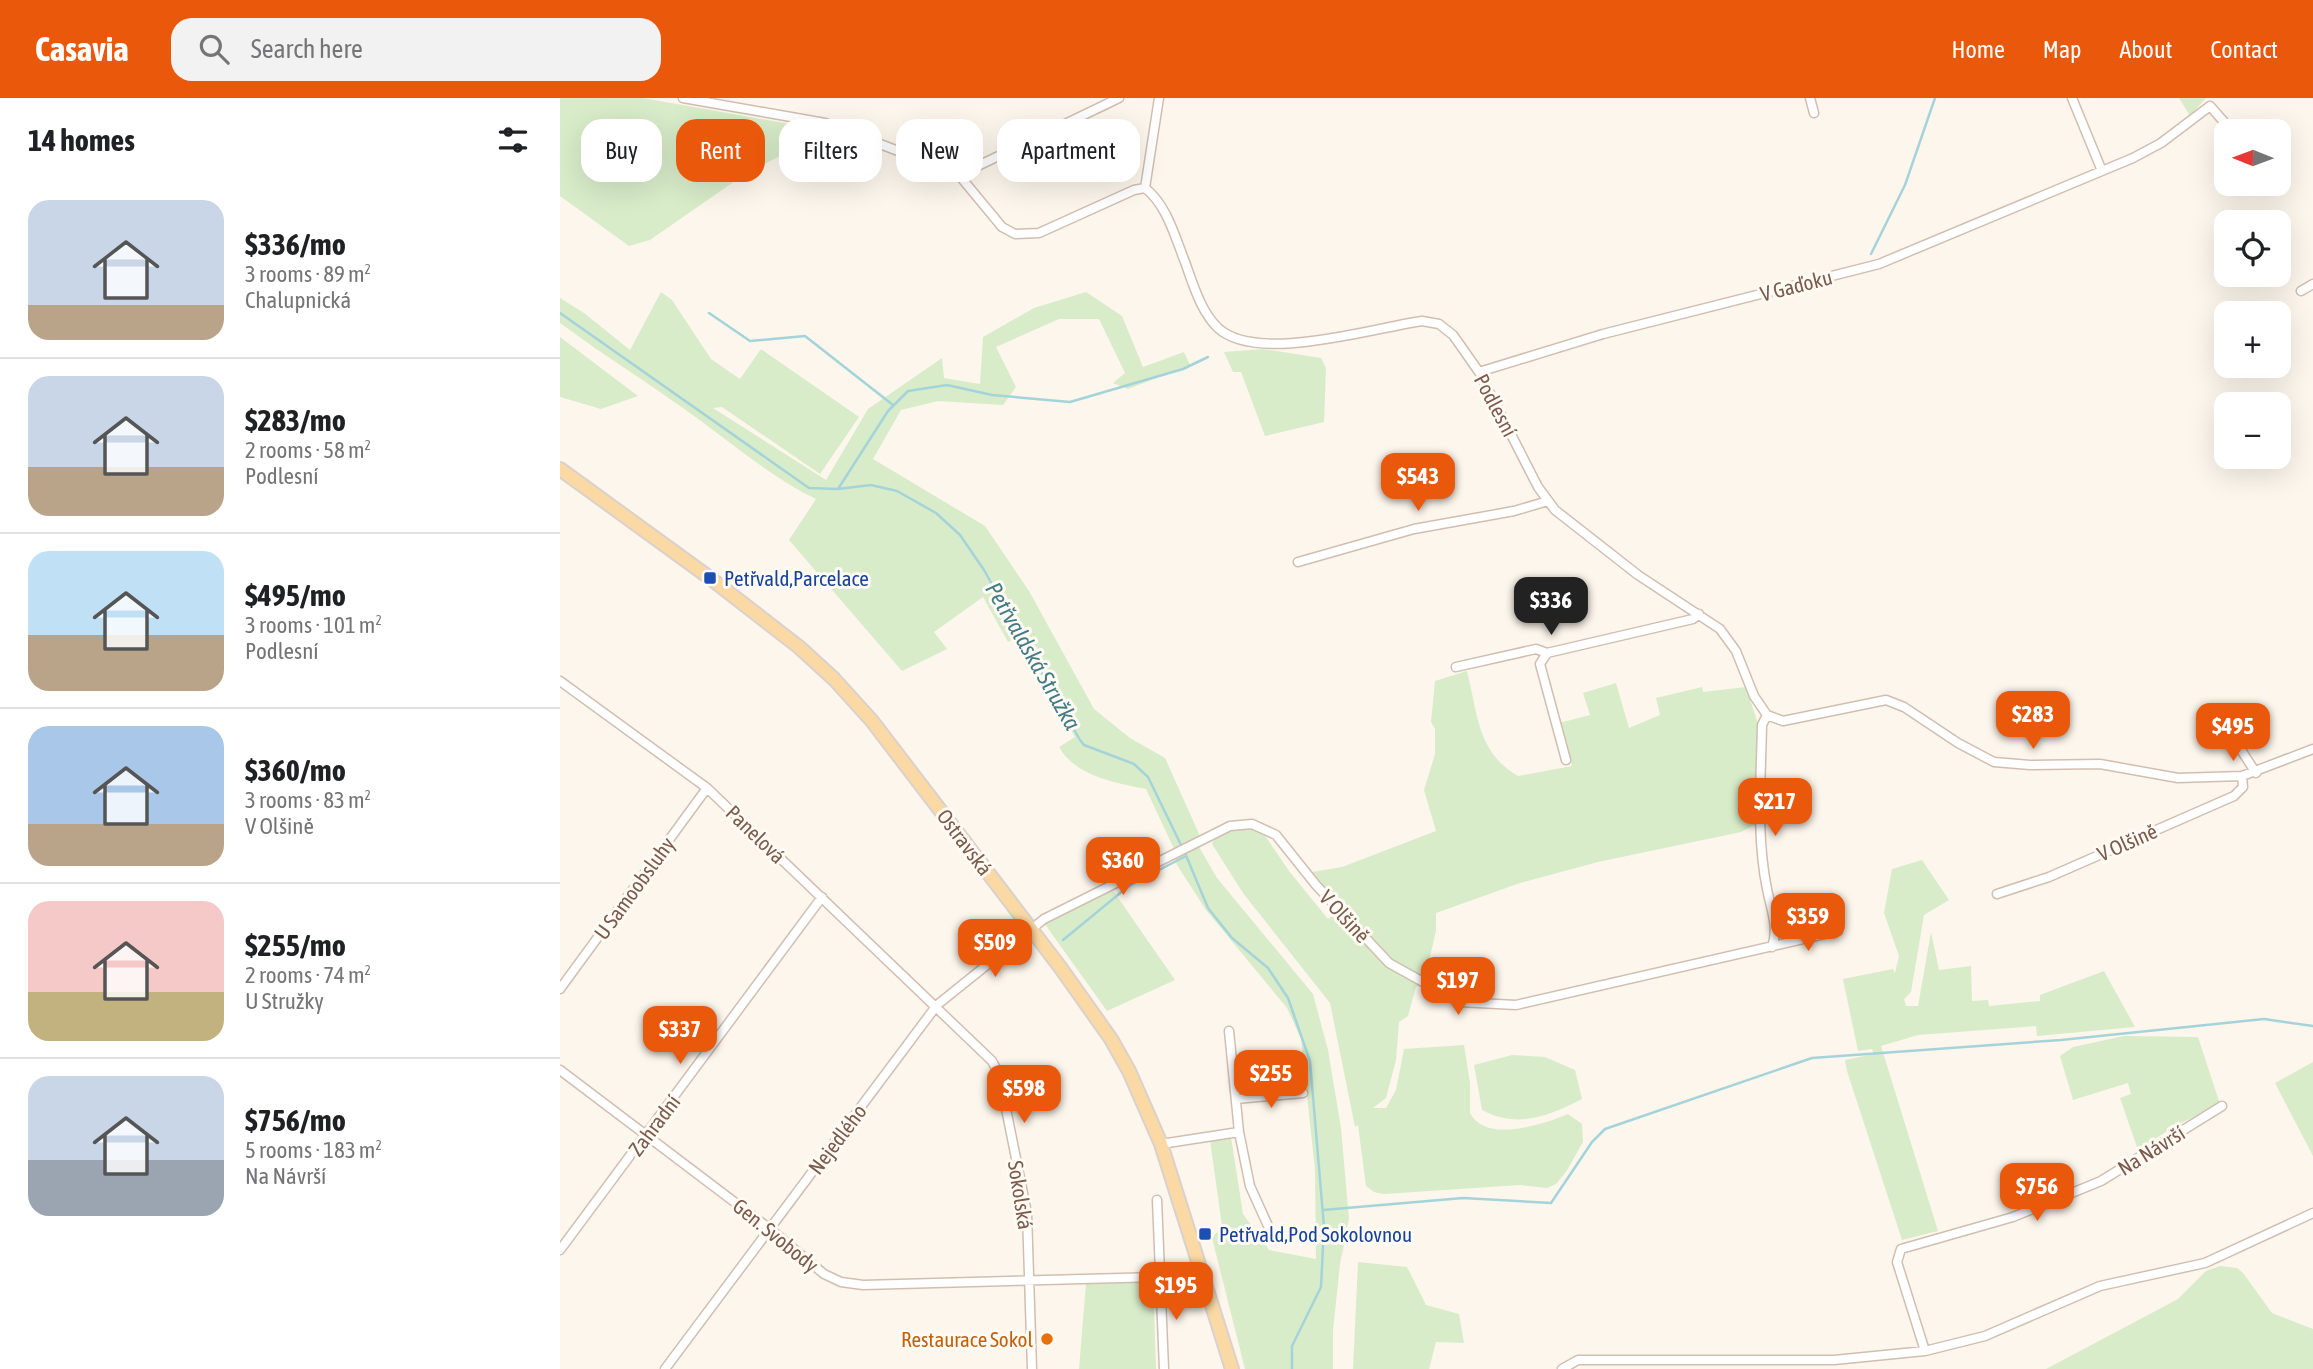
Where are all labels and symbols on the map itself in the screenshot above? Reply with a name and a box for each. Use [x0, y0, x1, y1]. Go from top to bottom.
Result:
north arrow [2214, 119, 2291, 196]
street label: V Gaďoku [1758, 264, 1834, 306]
street label: Podlesní [1470, 370, 1522, 440]
pin: $543 [1377, 454, 1459, 513]
place label: Petřvald,Parcelace [724, 566, 869, 590]
marker: Petřvald,Parcelace [702, 570, 718, 586]
water label: Petřvaldská Stružka [980, 578, 1086, 735]
pin: $336 [1510, 578, 1592, 637]
pin: $283 [1992, 692, 2074, 751]
pin: $495 [2192, 704, 2274, 763]
pin: $217 [1734, 778, 1816, 838]
street label: Panelová [722, 800, 790, 868]
street label: Ostravská [932, 804, 998, 880]
street label: V Olšině [2093, 818, 2161, 866]
street label: U Samoobsluhy [589, 832, 679, 944]
pin: $360 [1082, 838, 1164, 897]
street label: V Olšině [1315, 885, 1375, 947]
pin: $359 [1767, 894, 1849, 953]
pin: $509 [954, 920, 1036, 979]
pin: $197 [1417, 958, 1499, 1017]
pin: $337 [639, 1006, 721, 1066]
pin: $255 [1230, 1051, 1312, 1110]
pin: $598 [983, 1066, 1065, 1125]
street label: Zahradní [623, 1090, 685, 1160]
street label: Nejedlého [803, 1099, 871, 1179]
street label: Na Návrší [2113, 1120, 2189, 1180]
street label: Sokolská [1004, 1159, 1038, 1231]
pin: $756 [1996, 1164, 2078, 1223]
street label: Gen. Svobody [728, 1193, 824, 1277]
place label: Petřvald,Pod Sokolovnou [1219, 1222, 1412, 1246]
marker: Petřvald,Pod Sokolovnou [1197, 1226, 1213, 1242]
pin: $195 [1135, 1262, 1217, 1322]
place label: Restaurace Sokol [901, 1327, 1033, 1351]
marker: Restaurace Sokol [1039, 1331, 1055, 1347]

